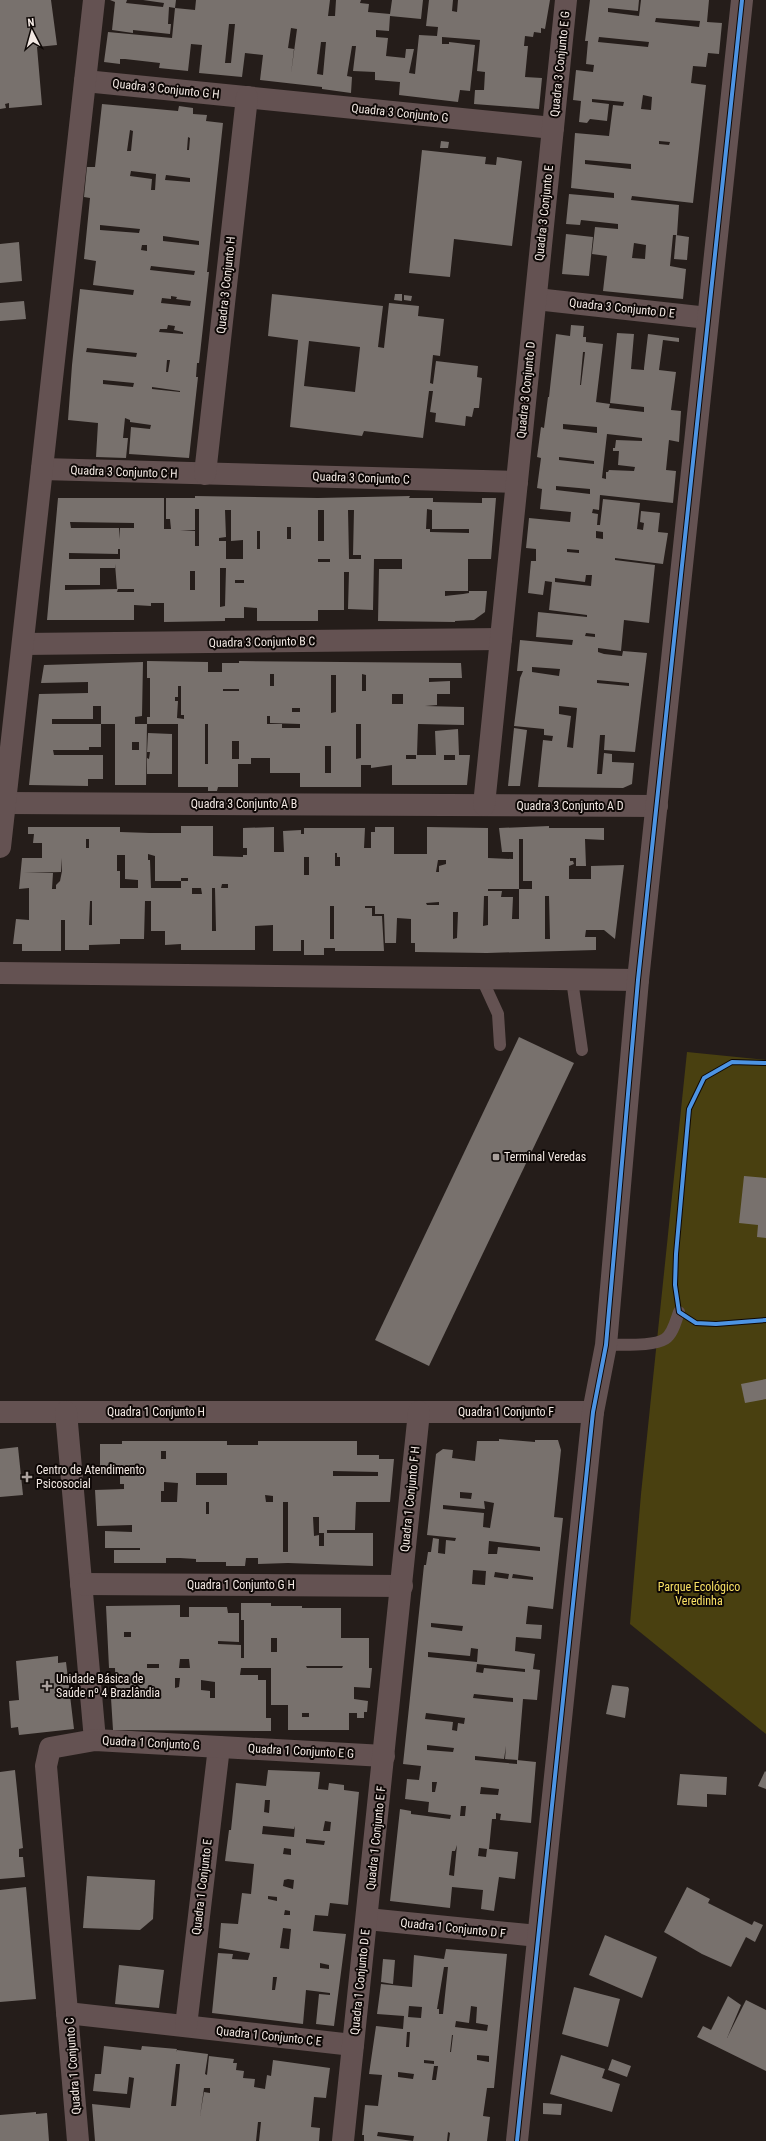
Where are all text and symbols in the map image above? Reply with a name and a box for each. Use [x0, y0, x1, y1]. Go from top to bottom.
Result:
street label: Quadra 3 Conjunto E G [547, 10, 573, 118]
north arrow [12, 12, 52, 52]
text: N [27, 16, 35, 29]
street label: Quadra 3 Conjunto G H [112, 76, 220, 102]
street label: Quadra 3 Conjunto G [351, 101, 449, 125]
street label: Quadra 3 Conjunto E [532, 164, 556, 262]
street label: Quadra 3 Conjunto H [214, 236, 238, 334]
street label: Quadra 3 Conjunto D E [569, 295, 675, 321]
street label: Quadra 3 Conjunto D [514, 341, 538, 439]
street label: Quadra 3 Conjunto C H [70, 463, 178, 481]
street label: Quadra 3 Conjunto C [312, 469, 410, 487]
street label: Quadra 3 Conjunto B C [209, 634, 316, 650]
street label: Quadra 3 Conjunto A B [191, 797, 297, 811]
street label: Quadra 3 Conjunto A D [517, 799, 624, 813]
place label: Terminal Veredas [504, 1150, 586, 1164]
marker: Terminal Veredas [491, 1152, 501, 1162]
street label: Quadra 1 Conjunto H [107, 1405, 205, 1419]
street label: Quadra 1 Conjunto F [458, 1405, 554, 1419]
street label: Quadra 1 Conjunto F H [397, 1445, 423, 1553]
place label: Centro de Atendimento Psicosocial [36, 1463, 145, 1491]
marker: Centro de Atendimento Psicosocial [21, 1471, 33, 1483]
street label: Quadra 1 Conjunto G H [187, 1578, 295, 1592]
park label: Parque Ecológico Veredinha [658, 1580, 740, 1608]
place label: Unidade Básica de Saúde nº 4 Brazlândia [56, 1672, 160, 1700]
marker: Unidade Básica de Saúde nº 4 Brazlândia [41, 1680, 53, 1692]
street label: Quadra 1 Conjunto G [102, 1733, 200, 1753]
street label: Quadra 1 Conjunto E G [248, 1741, 354, 1761]
street label: Quadra 1 Conjunto E F [364, 1785, 388, 1891]
street label: Quadra 1 Conjunto E [189, 1838, 215, 1936]
street label: Quadra 1 Conjunto D F [400, 1916, 507, 1941]
street label: Quadra 1 Conjunto D E [347, 1929, 373, 2035]
street label: Quadra 1 Conjunto C [63, 2017, 83, 2115]
street label: Quadra 1 Conjunto C E [216, 2023, 322, 2049]

